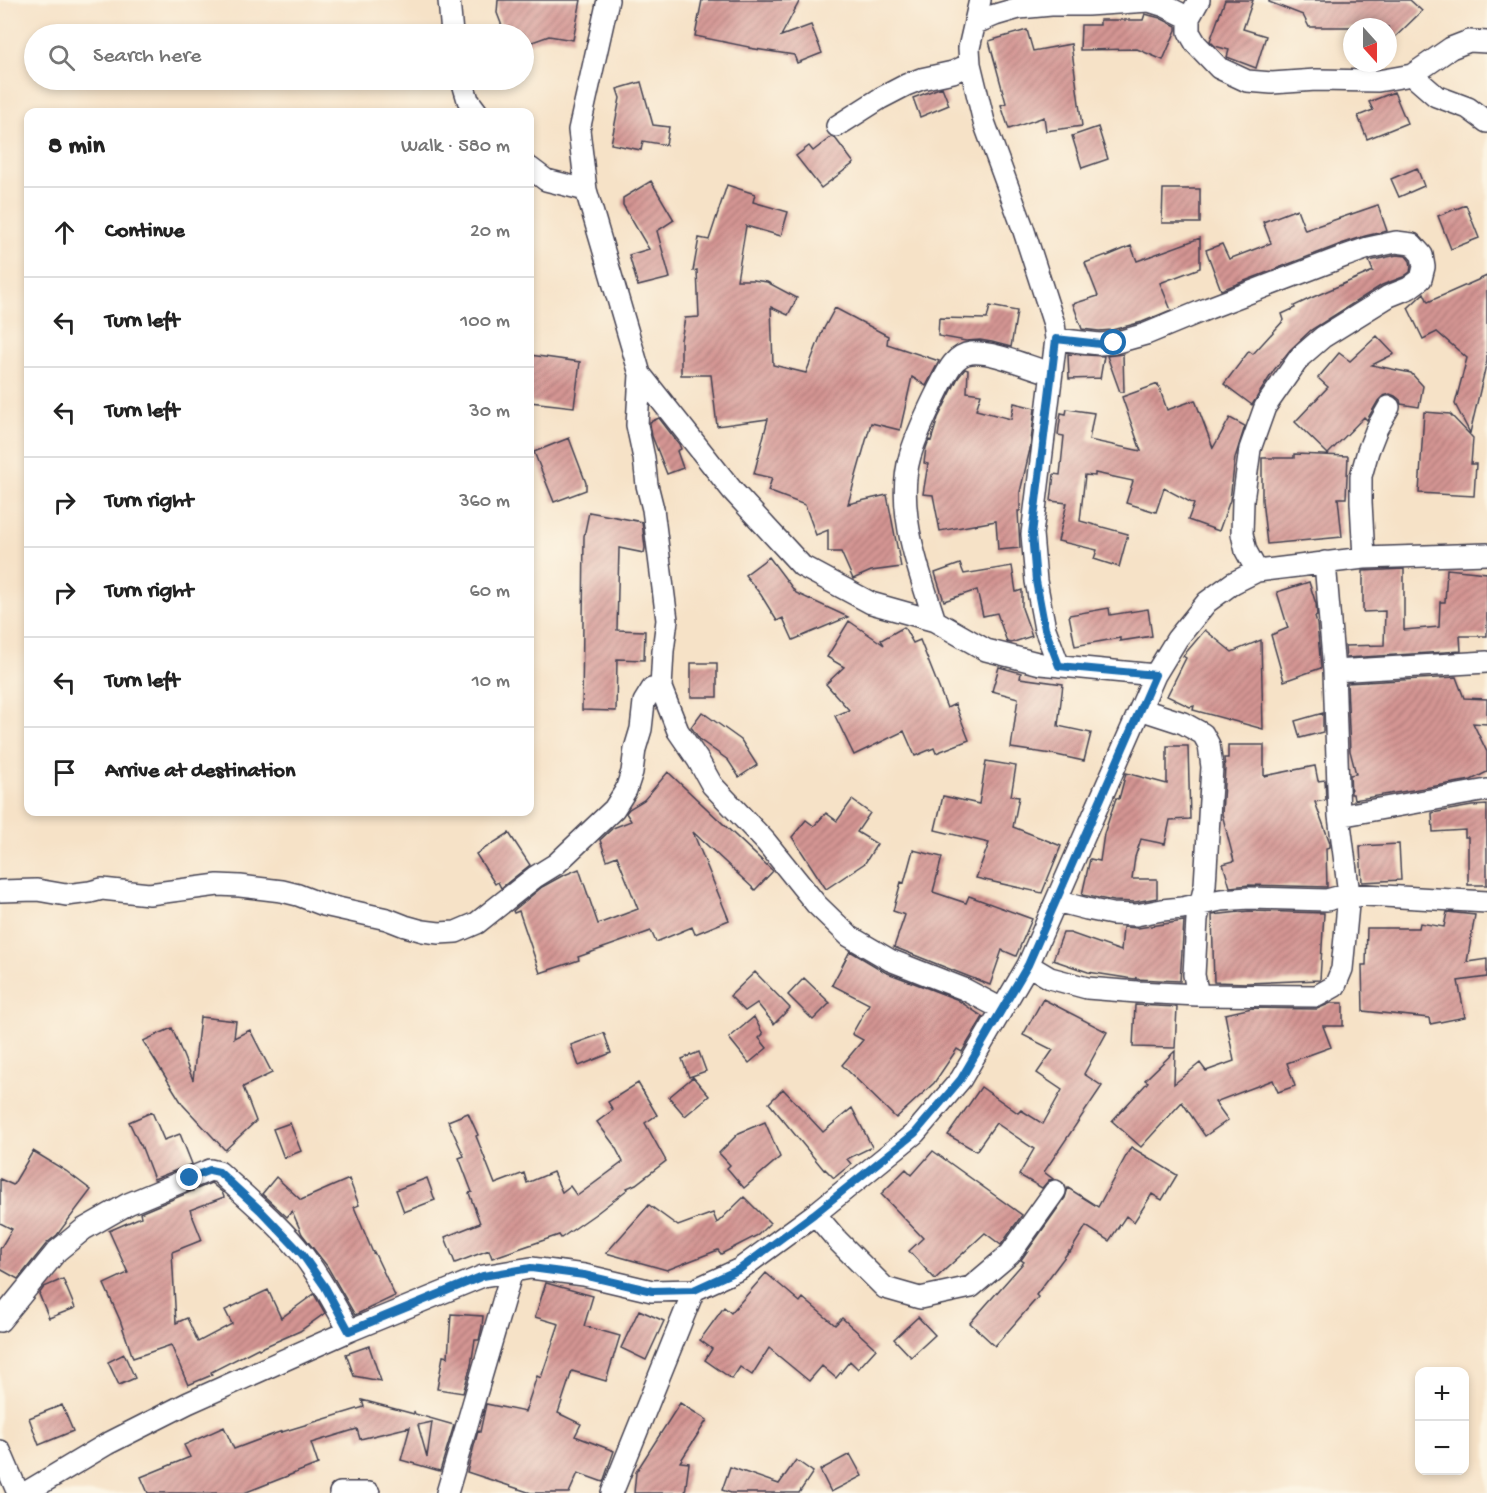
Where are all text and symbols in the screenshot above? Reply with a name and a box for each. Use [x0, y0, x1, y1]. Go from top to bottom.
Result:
north arrow [1343, 18, 1397, 72]
search box [24, 24, 534, 90]
icon: search [45, 41, 78, 74]
text: Search here [93, 44, 201, 70]
text: 8 min [48, 132, 105, 163]
text: Walk · 580 m [401, 136, 510, 159]
icon: ahead [48, 216, 81, 249]
text: Continue [105, 219, 185, 245]
text: 20 m [470, 221, 510, 244]
icon: left [48, 306, 81, 339]
text: Turn left [105, 309, 179, 335]
text: 100 m [460, 311, 510, 334]
route start [1100, 329, 1126, 355]
icon: left [48, 396, 81, 429]
text: Turn left [105, 399, 179, 425]
text: 30 m [469, 401, 510, 424]
icon: right [48, 486, 81, 519]
text: Turn right [105, 489, 193, 515]
text: 360 m [459, 491, 510, 514]
icon: right [48, 576, 81, 609]
text: Turn right [105, 579, 193, 605]
text: 60 m [470, 581, 510, 604]
icon: left [48, 666, 81, 699]
text: Turn left [105, 669, 179, 695]
text: 10 m [472, 671, 510, 694]
icon: arrive [48, 756, 81, 789]
text: Arrive at destination [105, 759, 295, 785]
route end [176, 1164, 202, 1190]
map controls [1415, 1367, 1469, 1475]
button: + [1415, 1367, 1469, 1421]
button: − [1415, 1421, 1469, 1475]

